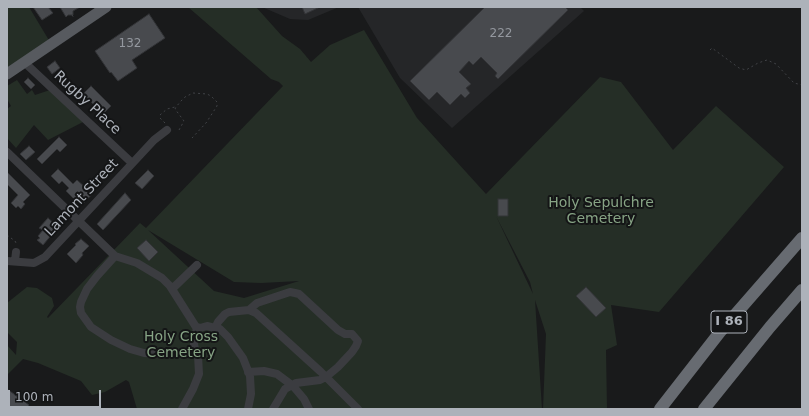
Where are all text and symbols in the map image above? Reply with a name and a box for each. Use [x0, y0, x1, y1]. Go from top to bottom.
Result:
house number: 222 [490, 27, 512, 41]
house number: 132 [119, 37, 141, 51]
street label: Rugby Place [50, 68, 124, 138]
street label: Lamont Street [42, 156, 122, 240]
park label: Holy Sepulchre Cemetery [548, 195, 654, 228]
road number: I 86 [711, 311, 747, 333]
park label: Holy Cross Cemetery [144, 329, 218, 362]
scale bar [10, 382, 103, 408]
text: 100 m [15, 390, 53, 404]

